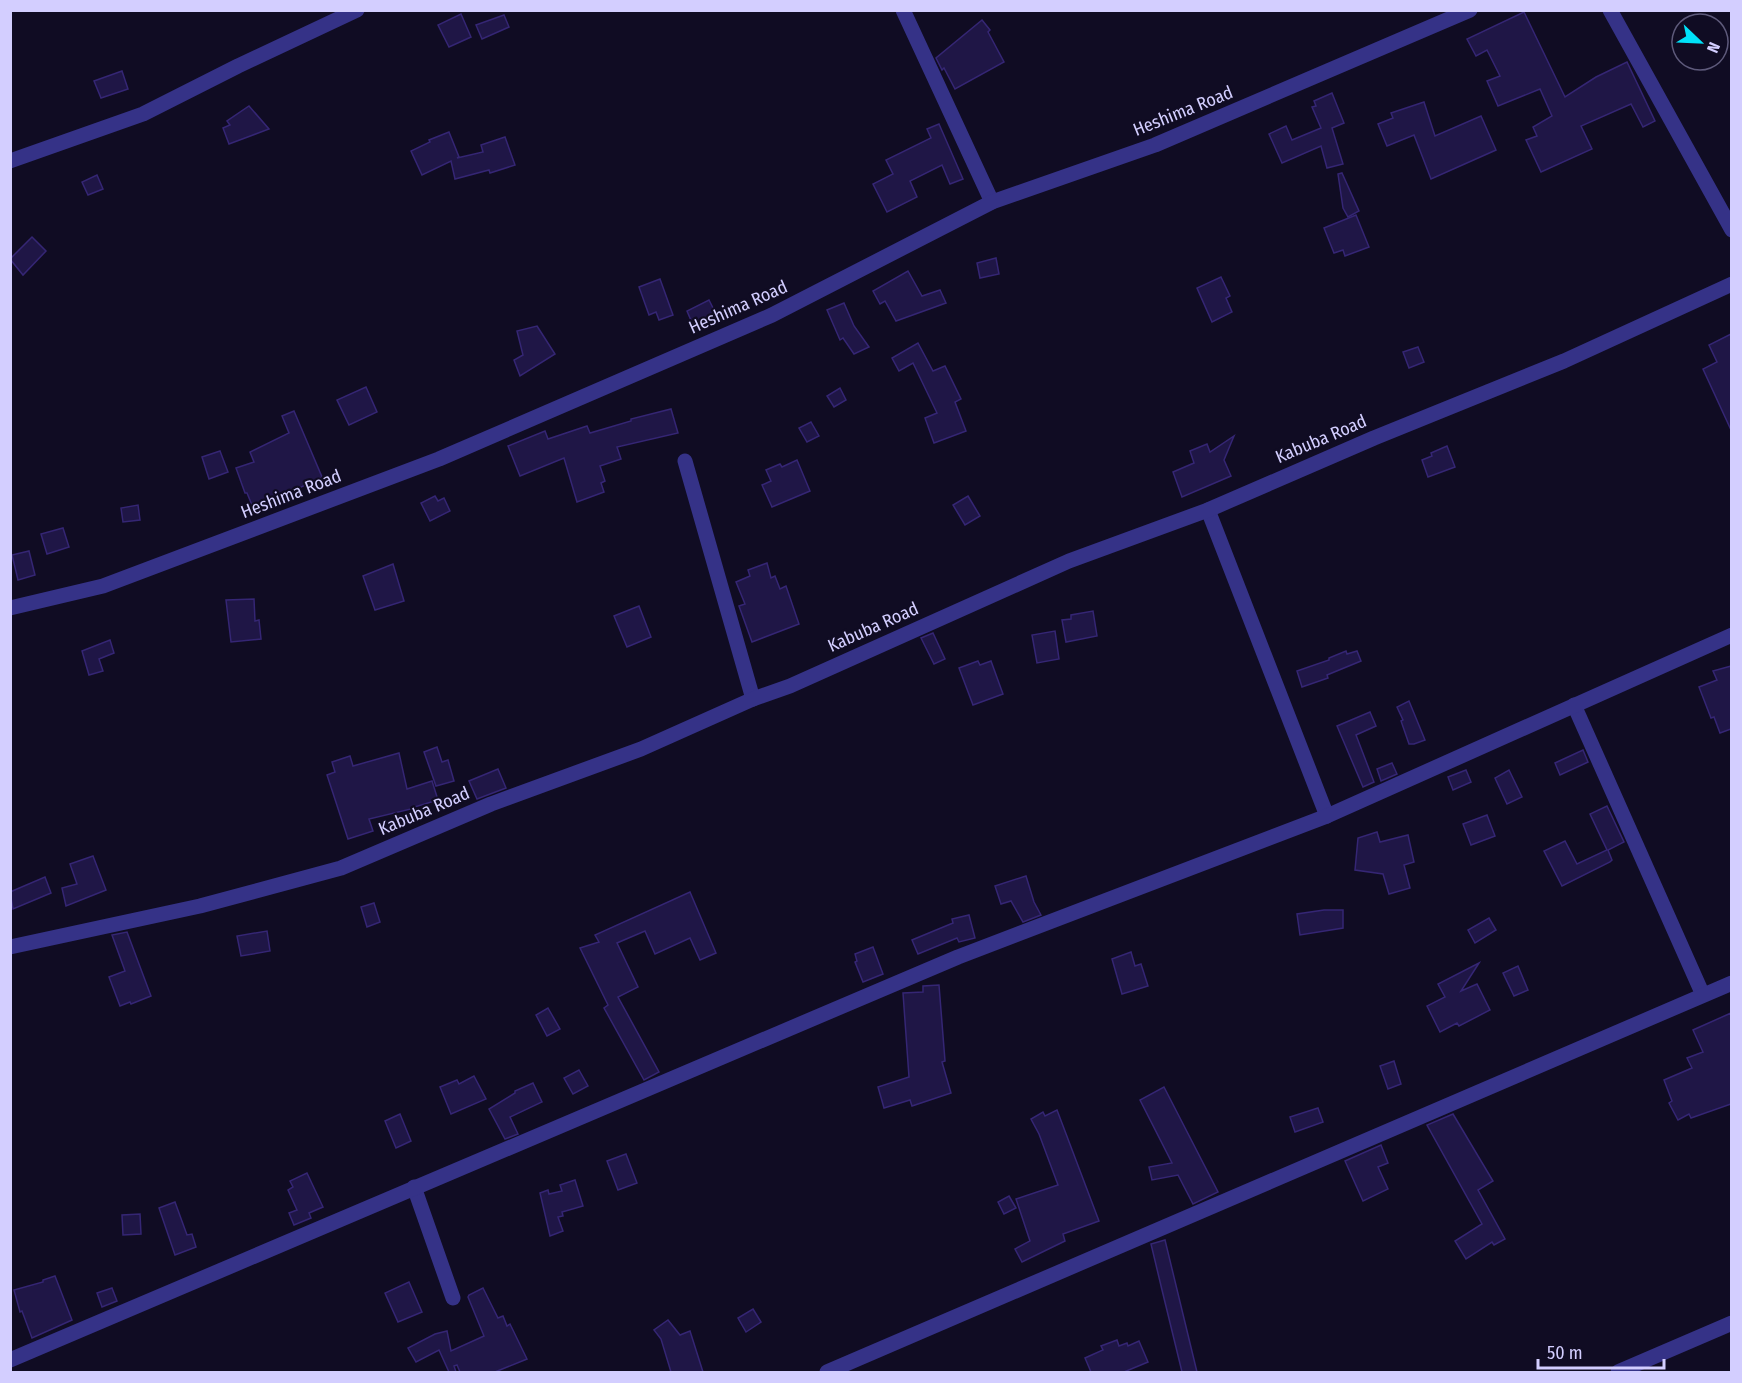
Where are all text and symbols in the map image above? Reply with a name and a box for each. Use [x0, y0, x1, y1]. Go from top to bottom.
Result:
north arrow [1670, 12, 1730, 72]
text: N [1703, 40, 1724, 56]
street label: Heshima Road [1130, 81, 1236, 141]
street label: Heshima Road [685, 275, 791, 339]
street label: Kabuba Road [1272, 410, 1370, 468]
street label: Heshima Road [238, 465, 344, 523]
street label: Kabuba Road [824, 597, 922, 657]
street label: Kabuba Road [375, 782, 473, 840]
scale bar [1538, 1332, 1664, 1370]
text: 50 m [1547, 1342, 1583, 1364]

